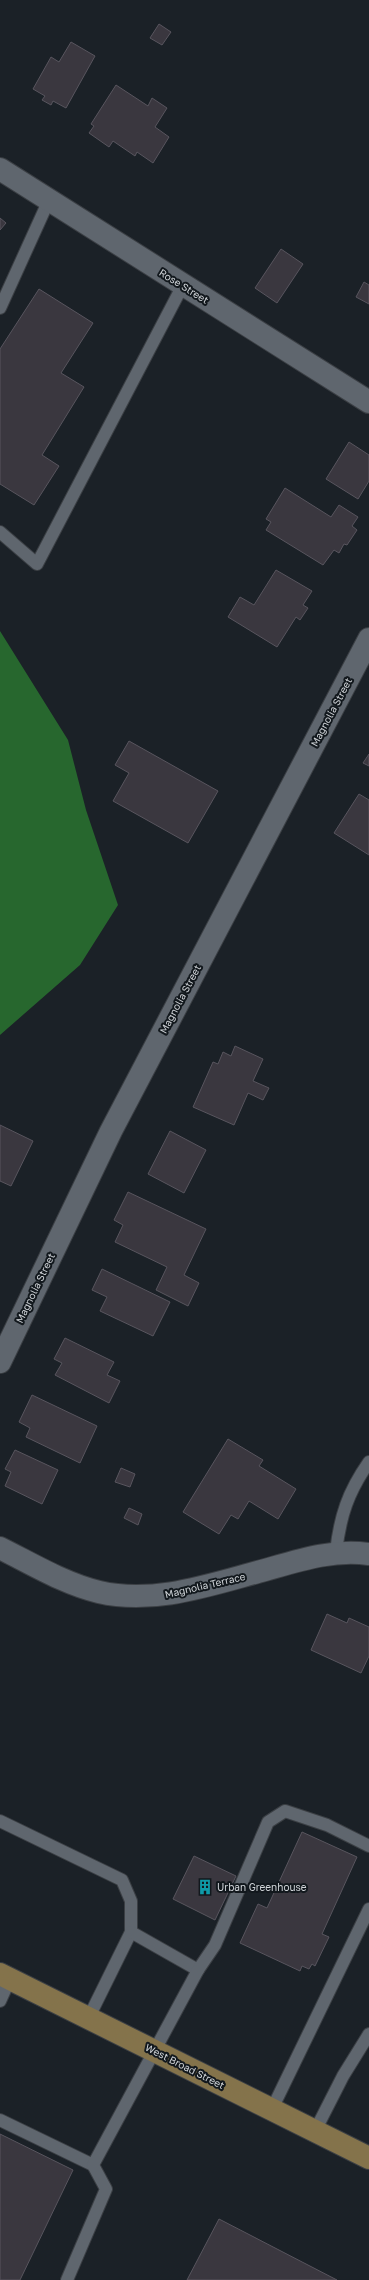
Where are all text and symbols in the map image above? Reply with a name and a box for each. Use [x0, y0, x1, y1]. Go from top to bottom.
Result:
street label: Rose Street [157, 266, 211, 306]
street label: Magnolia Street [308, 676, 354, 748]
street label: Magnolia Street [157, 963, 203, 1035]
street label: Magnolia Street [13, 1251, 57, 1325]
street label: Magnolia Terrace [164, 1570, 247, 1600]
building icon: Urban Greenhouse [196, 1878, 214, 1896]
place label: Urban Greenhouse [217, 1881, 307, 1893]
street label: West Broad Street [143, 2041, 227, 2091]

